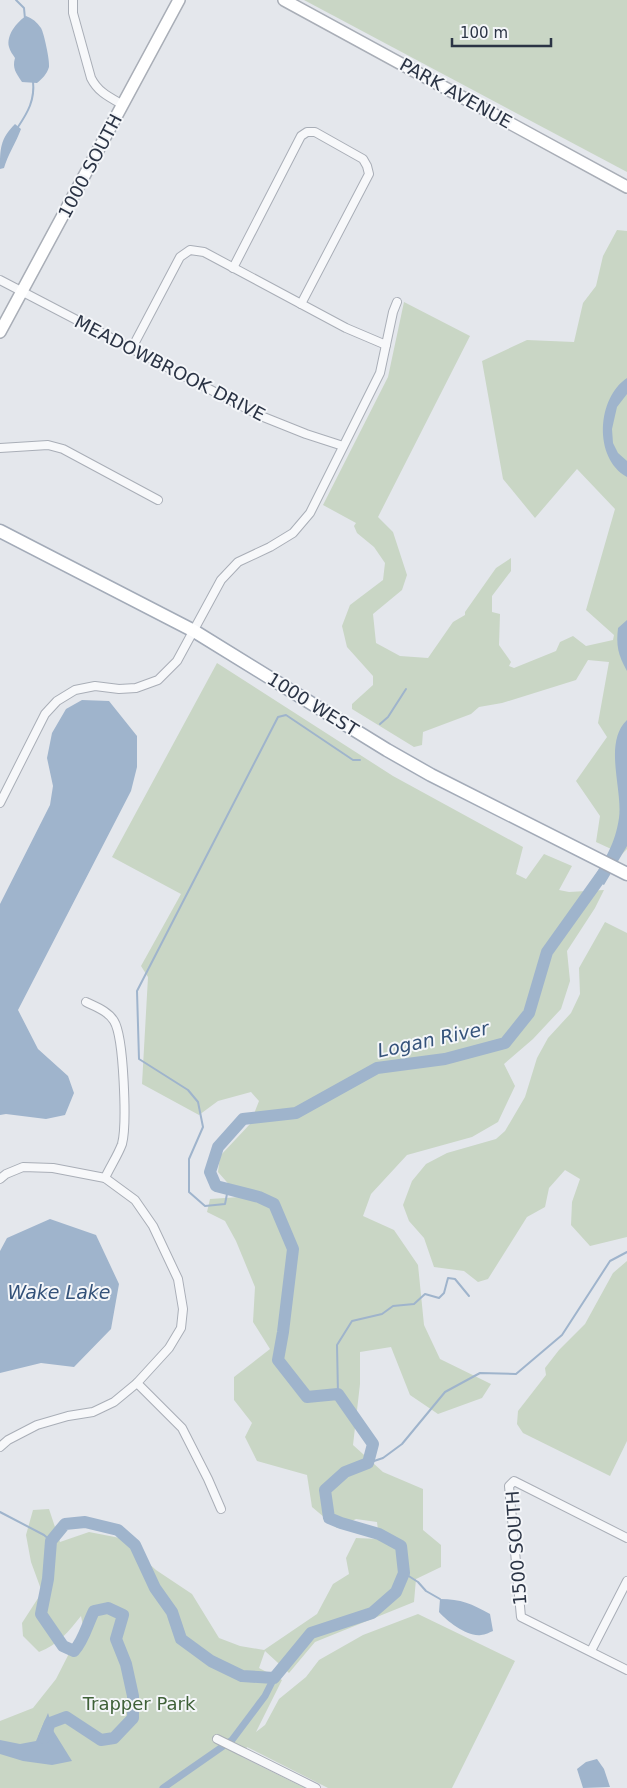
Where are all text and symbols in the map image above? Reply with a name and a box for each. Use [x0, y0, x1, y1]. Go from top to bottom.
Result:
scale bar [452, 15, 551, 47]
text: 100 m [460, 24, 508, 42]
street label: PARK AVENUE [396, 54, 516, 132]
street label: 1000 SOUTH [54, 110, 126, 222]
street label: MEADOWBROOK DRIVE [71, 311, 269, 425]
street label: 1000 WEST [264, 668, 363, 741]
water label: Logan River [375, 1016, 492, 1062]
water label: Wake Lake [7, 1281, 111, 1303]
street label: 1500 SOUTH [502, 1490, 530, 1606]
park label: Trapper Park [82, 1693, 196, 1714]

